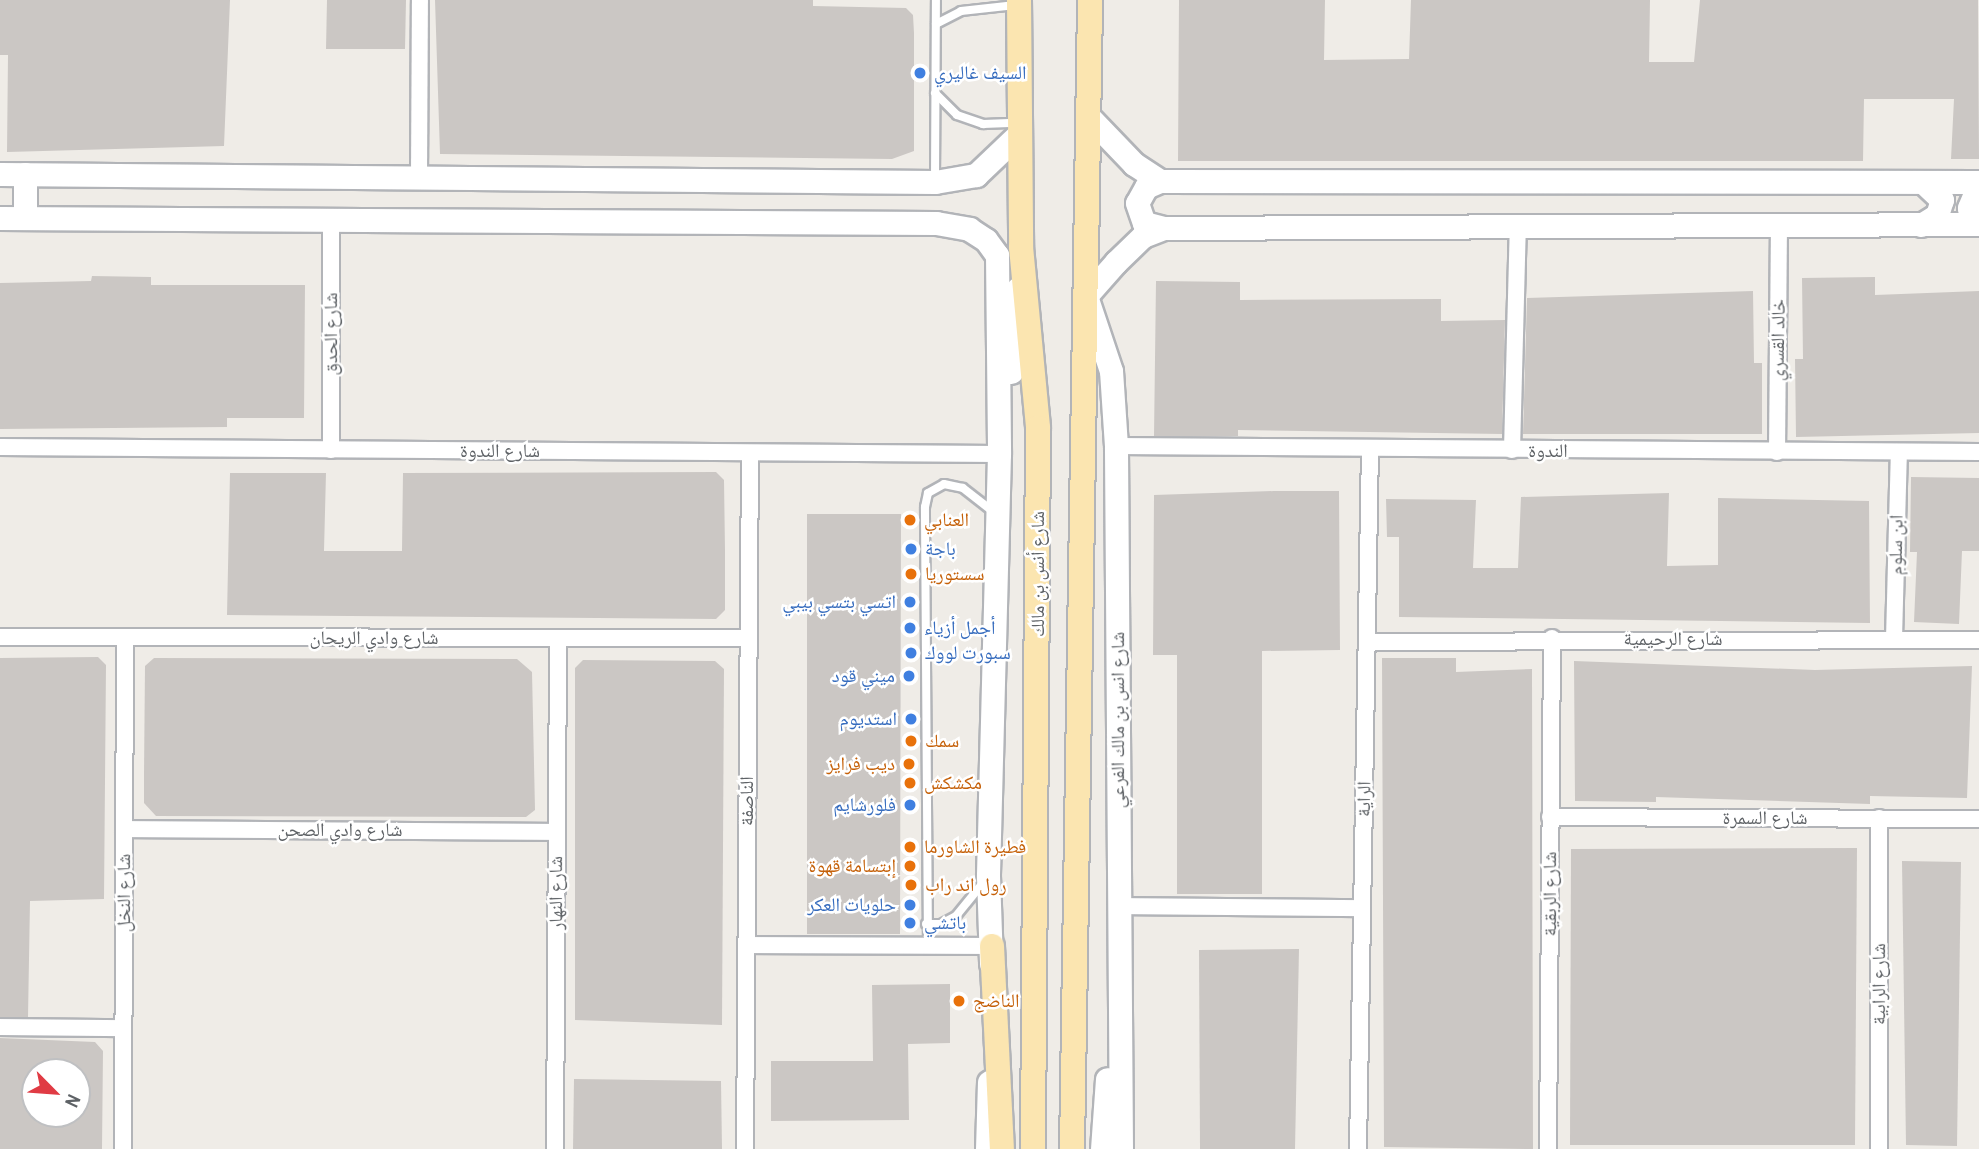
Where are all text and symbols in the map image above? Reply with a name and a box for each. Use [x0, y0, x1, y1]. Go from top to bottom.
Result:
place label: السيف غاليري [934, 62, 1027, 84]
marker: السيف غاليري [912, 65, 928, 81]
street label: شارع الحدق [320, 293, 342, 375]
street label: خالد القسري [1766, 299, 1790, 381]
street label: شارع الندوة [460, 440, 540, 462]
street label: الندوة [1528, 440, 1568, 462]
place label: العنابي [924, 509, 969, 531]
street label: شارع أنس بن مالك [1027, 511, 1049, 637]
marker: العنابي [902, 512, 918, 528]
street label: ابن سلوم [1884, 515, 1908, 575]
place label: باجة [925, 538, 956, 560]
marker: باجة [903, 541, 919, 557]
place label: سستوريا [925, 563, 984, 585]
marker: سستوريا [903, 566, 919, 582]
place label: اتسي بتسي بيبي [782, 591, 896, 613]
marker: اتسي بتسي بيبي [902, 594, 918, 610]
place label: أجمل أزياء [924, 617, 995, 639]
marker: أجمل أزياء [902, 620, 918, 636]
street label: شارع وادي الريحان [309, 627, 439, 649]
street label: شارع الرحيمية [1624, 628, 1722, 650]
street label: شارع انس بن مالك الفرعي [1107, 632, 1129, 808]
place label: سبورت لووك [925, 642, 1011, 664]
marker: سبورت لووك [903, 645, 919, 661]
place label: ميني قود [832, 665, 895, 687]
marker: ميني قود [901, 668, 917, 684]
place label: استديوم [839, 708, 897, 730]
marker: استديوم [903, 711, 919, 727]
place label: سمك [925, 730, 959, 752]
marker: سمك [903, 733, 919, 749]
place label: ديب فرايز [826, 753, 895, 775]
marker: ديب فرايز [901, 756, 917, 772]
place label: مكشكش [924, 772, 982, 794]
marker: مكشكش [902, 775, 918, 791]
street label: الناصفة [736, 776, 758, 826]
street label: الراية [1352, 781, 1376, 817]
place label: فلورشايم [833, 794, 896, 816]
marker: فلورشايم [902, 797, 918, 813]
street label: شارع السمرة [1723, 807, 1807, 829]
street label: شارع وادي الصحن [278, 819, 402, 841]
place label: فطيرة الشاورما [924, 836, 1026, 858]
marker: فطيرة الشاورما [902, 839, 918, 855]
street label: شارع الربقية [1539, 852, 1561, 936]
street label: شارع النخل [113, 854, 135, 932]
place label: إبتسامة قهوة [809, 855, 896, 877]
street label: شارع النهار [545, 856, 567, 930]
marker: إبتسامة قهوة [902, 858, 918, 874]
place label: رول اند راب [925, 874, 1006, 896]
marker: رول اند راب [903, 877, 919, 893]
place label: حلويات العكر [807, 894, 896, 916]
marker: حلويات العكر [902, 897, 918, 913]
place label: باتشي [924, 912, 966, 934]
marker: باتشي [902, 915, 918, 931]
street label: شارع الرابية [1868, 943, 1890, 1025]
place label: الناضج [973, 990, 1019, 1012]
marker: الناضج [951, 993, 967, 1009]
north arrow [21, 1058, 91, 1128]
text: N [59, 1090, 87, 1112]

